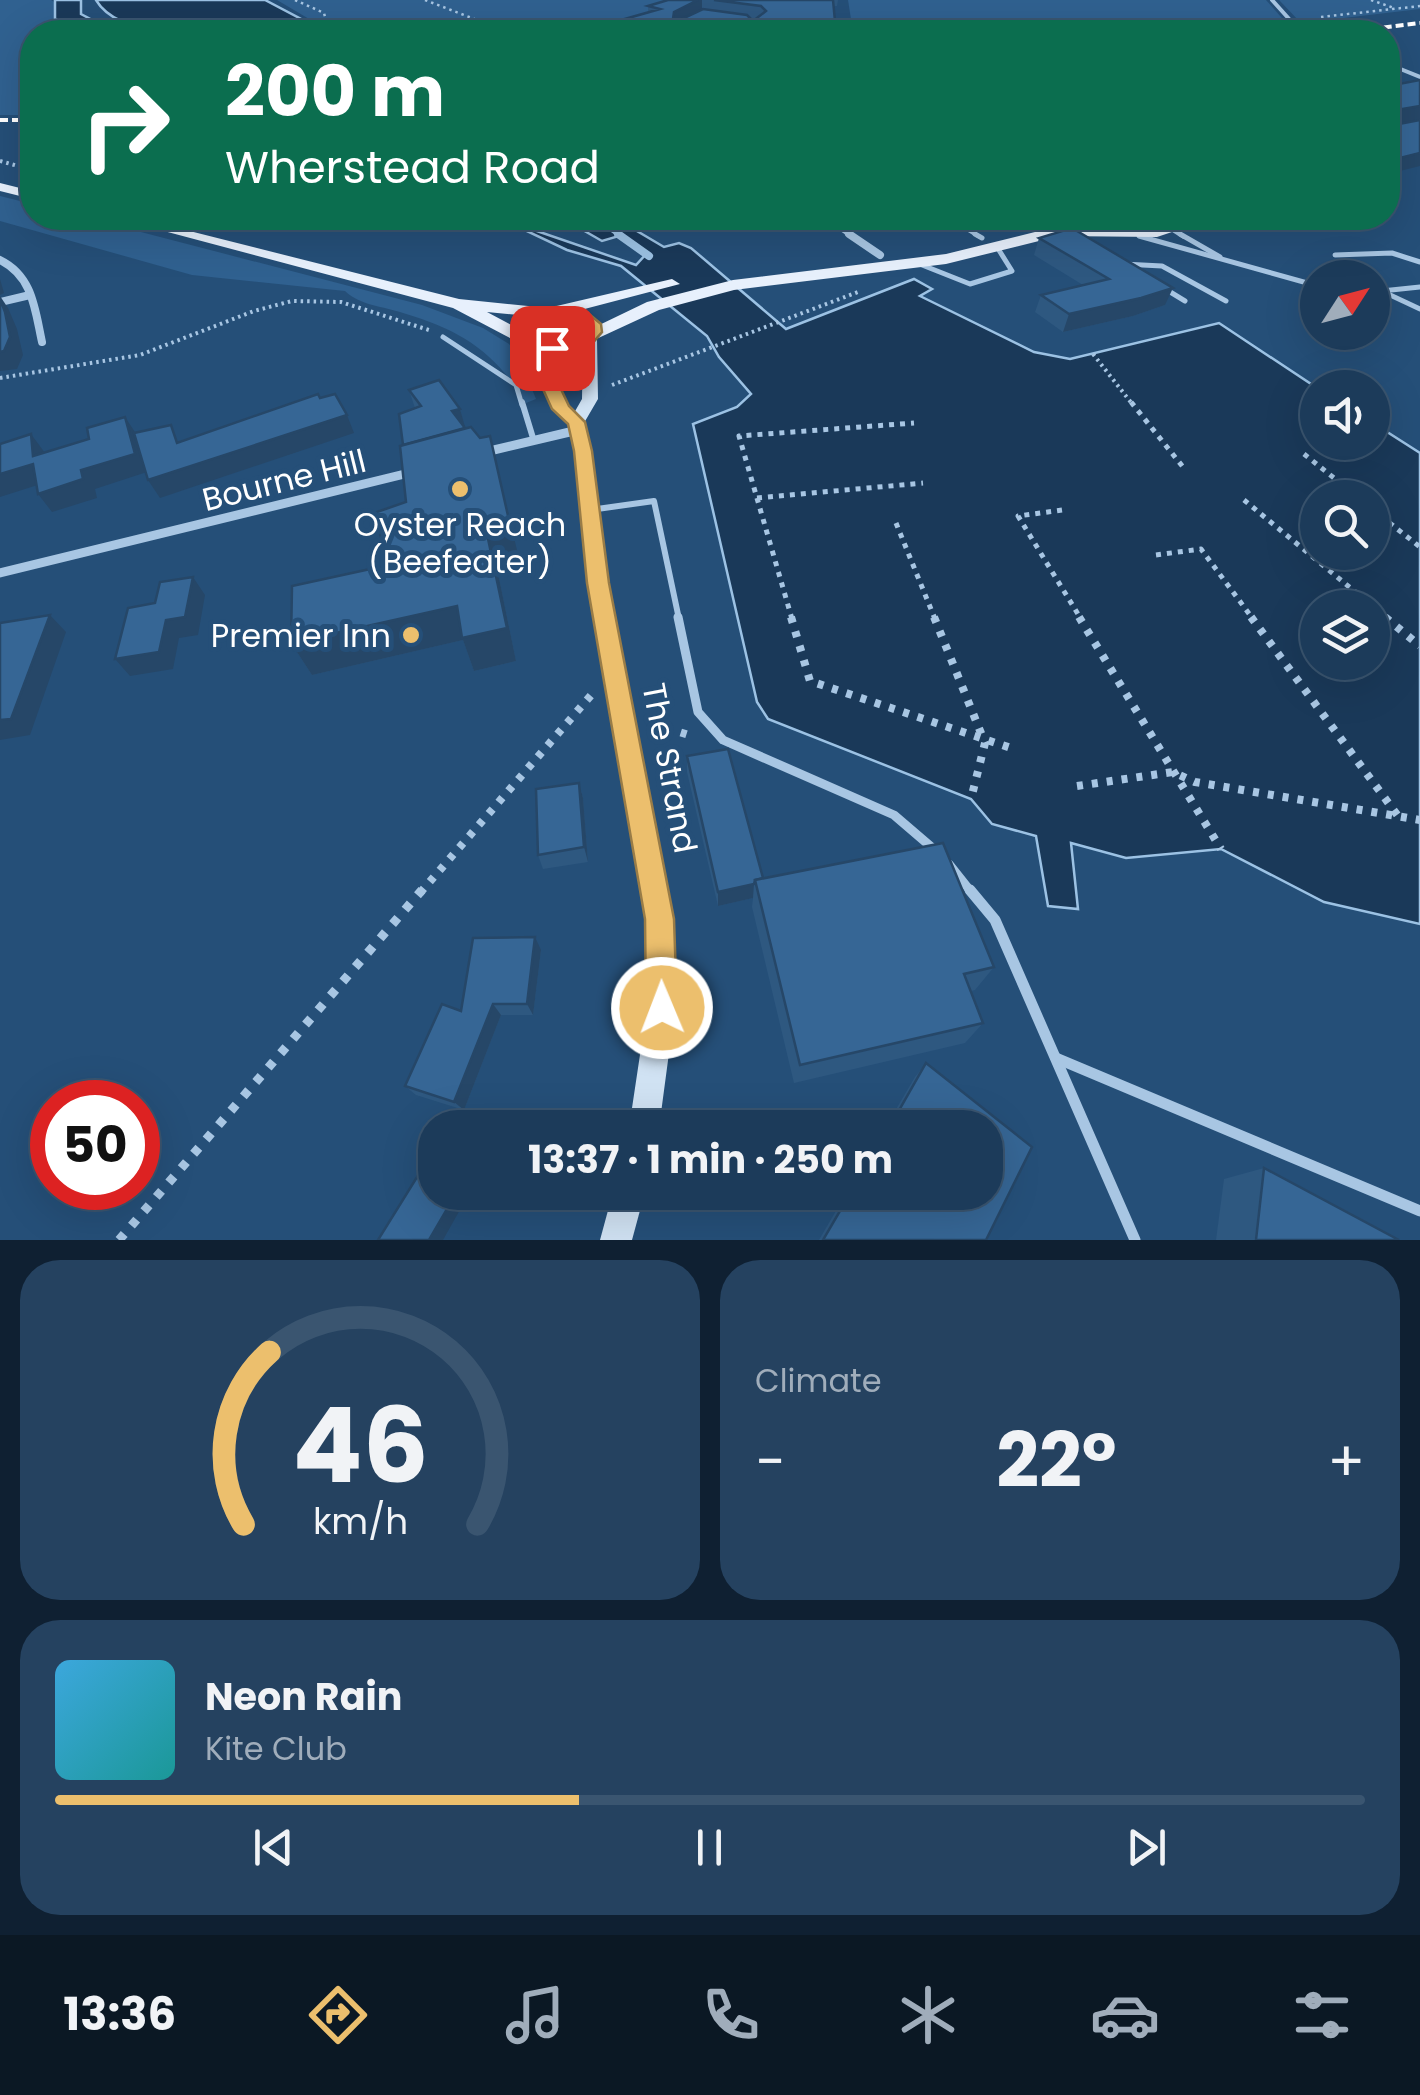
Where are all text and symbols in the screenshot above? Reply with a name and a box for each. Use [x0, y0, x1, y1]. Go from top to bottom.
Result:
text: 200 m [225, 42, 445, 141]
icon: right [60, 60, 190, 190]
text: Wherstead Road [225, 136, 600, 199]
north arrow [1300, 260, 1390, 350]
map controls [1300, 260, 1390, 680]
pin [510, 306, 595, 391]
icon: arrive [525, 321, 580, 376]
button: sound [1300, 370, 1390, 460]
street label: Bourne Hill [197, 438, 371, 522]
marker: Oyster Reach (Beefeater) [449, 478, 471, 500]
button: search [1300, 480, 1390, 570]
place label: Oyster Reach (Beefeater) [354, 502, 566, 584]
button: layers [1300, 590, 1390, 680]
place label: Premier Inn [211, 613, 391, 658]
marker: Premier Inn [400, 624, 422, 646]
street label: The Strand [631, 679, 709, 857]
position arrow [610, 956, 714, 1060]
speed limit sign: 50 [30, 1080, 160, 1210]
text: 13:37 · 1 min · 250 m [528, 1133, 893, 1186]
text: Climate [755, 1358, 882, 1403]
text: 46 [292, 1373, 428, 1518]
text: 22° [996, 1408, 1117, 1513]
text: − [755, 1423, 785, 1500]
text: + [1327, 1423, 1365, 1500]
text: km/h [312, 1496, 408, 1547]
text: Neon Rain [205, 1670, 402, 1723]
text: Kite Club [205, 1726, 347, 1771]
icon: previous [246, 1820, 301, 1875]
icon: pause [682, 1820, 737, 1875]
icon: next [1119, 1820, 1174, 1875]
icon: directions [303, 1980, 373, 2050]
icon: music [500, 1980, 570, 2050]
icon: phone [696, 1980, 766, 2050]
icon: climate [893, 1980, 963, 2050]
icon: car [1090, 1980, 1160, 2050]
icon: filters [1287, 1980, 1357, 2050]
text: 13:36 [63, 1983, 176, 2046]

